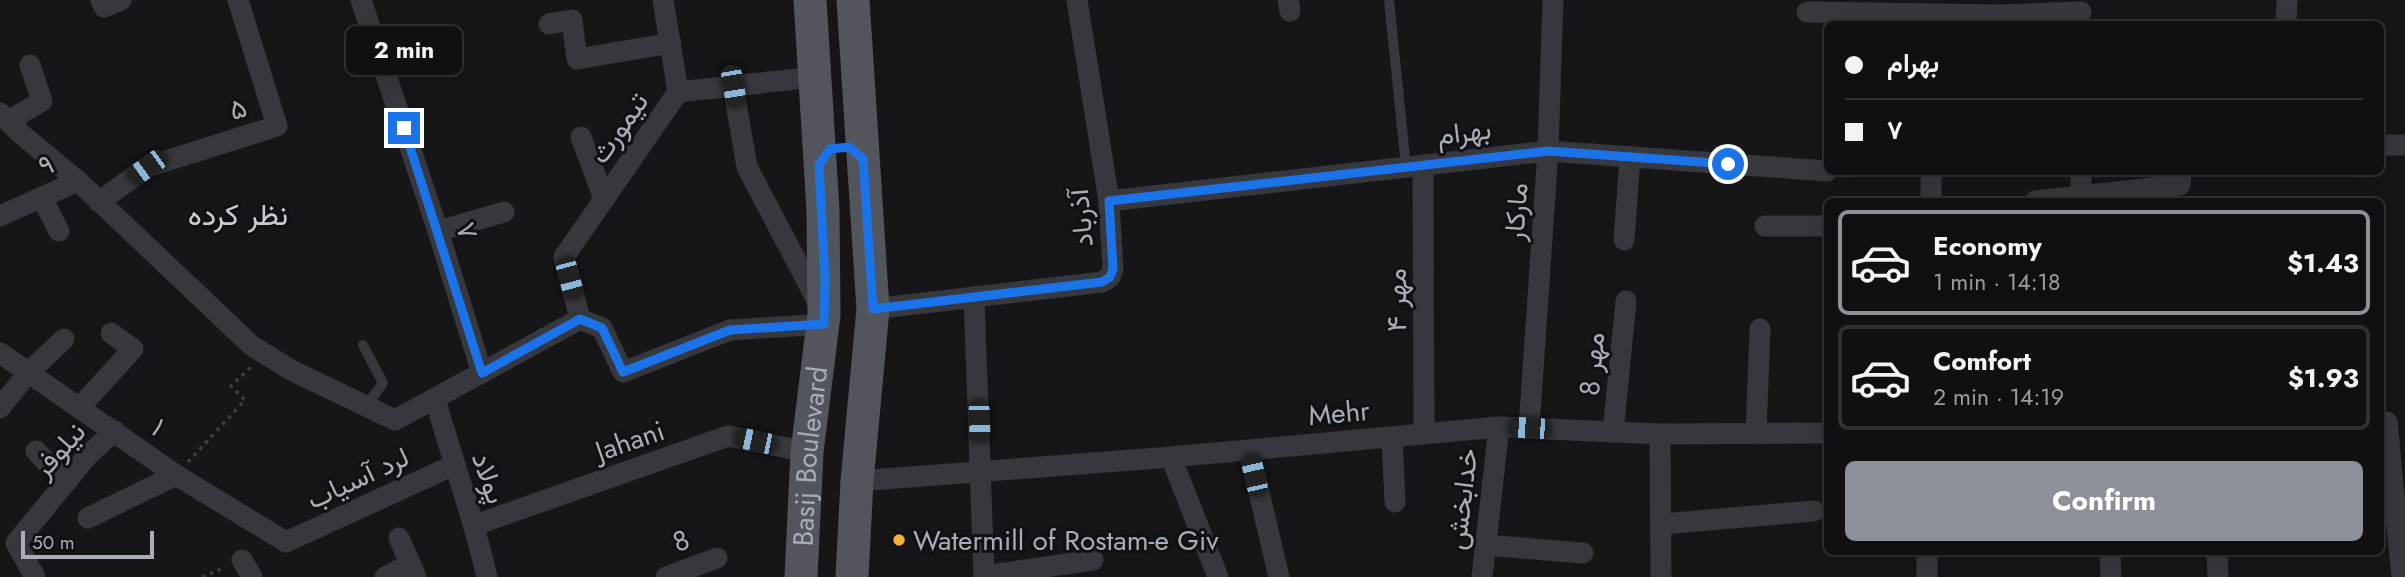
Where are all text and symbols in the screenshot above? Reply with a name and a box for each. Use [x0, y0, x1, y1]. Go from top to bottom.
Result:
callout: 2 min [346, 26, 462, 76]
text: 2 min [374, 33, 434, 67]
text: بهرام [1887, 44, 1939, 82]
car [720, 63, 747, 109]
street label: تیمورث [580, 84, 658, 172]
street label: ۵ [224, 87, 252, 131]
street label: بهرام [1435, 108, 1493, 156]
text: ۷ [1887, 111, 1903, 149]
route end [388, 112, 420, 144]
street label: ۹ [31, 144, 61, 186]
car [124, 146, 171, 188]
route start [1712, 148, 1744, 180]
street label: مارکار [1493, 181, 1538, 244]
street label: آذرباد [1058, 185, 1104, 249]
district label: نظر کرده [188, 193, 288, 236]
street label: ۷ [445, 217, 489, 245]
text: Economy [1933, 227, 2042, 265]
icon: car [1849, 231, 1912, 294]
text: $1.43 [2287, 244, 2359, 282]
car [554, 255, 585, 301]
text: 1 min · 14:18 [1933, 265, 2061, 299]
street label: مهر ۴ [1376, 268, 1417, 332]
street label: مهر 8 [1569, 331, 1615, 397]
text: Comfort [1933, 342, 2031, 380]
icon: car [1849, 346, 1912, 409]
text: $1.93 [2288, 359, 2359, 397]
street label: Basij Boulevard [782, 364, 838, 547]
text: 2 min · 14:19 [1933, 380, 2064, 414]
street label: Mehr [1307, 390, 1372, 436]
car [968, 400, 991, 442]
street label: ۱ [143, 408, 173, 446]
street label: Jahani [586, 410, 670, 473]
street label: نیلوفر [22, 413, 95, 488]
car [1508, 416, 1551, 440]
car [733, 426, 778, 456]
street label: لرد آسیاب [300, 436, 416, 520]
street label: خدابخش [1435, 446, 1489, 552]
street label: پولاد [461, 447, 517, 509]
car [1240, 452, 1269, 498]
button: Confirm [1845, 461, 2363, 541]
street label: 8 [667, 519, 695, 563]
place label: Watermill of Rostam-e Giv [913, 520, 1219, 561]
scale bar [21, 528, 154, 560]
text: 50 m [32, 529, 75, 556]
marker: Watermill of Rostam-e Giv [891, 532, 907, 548]

